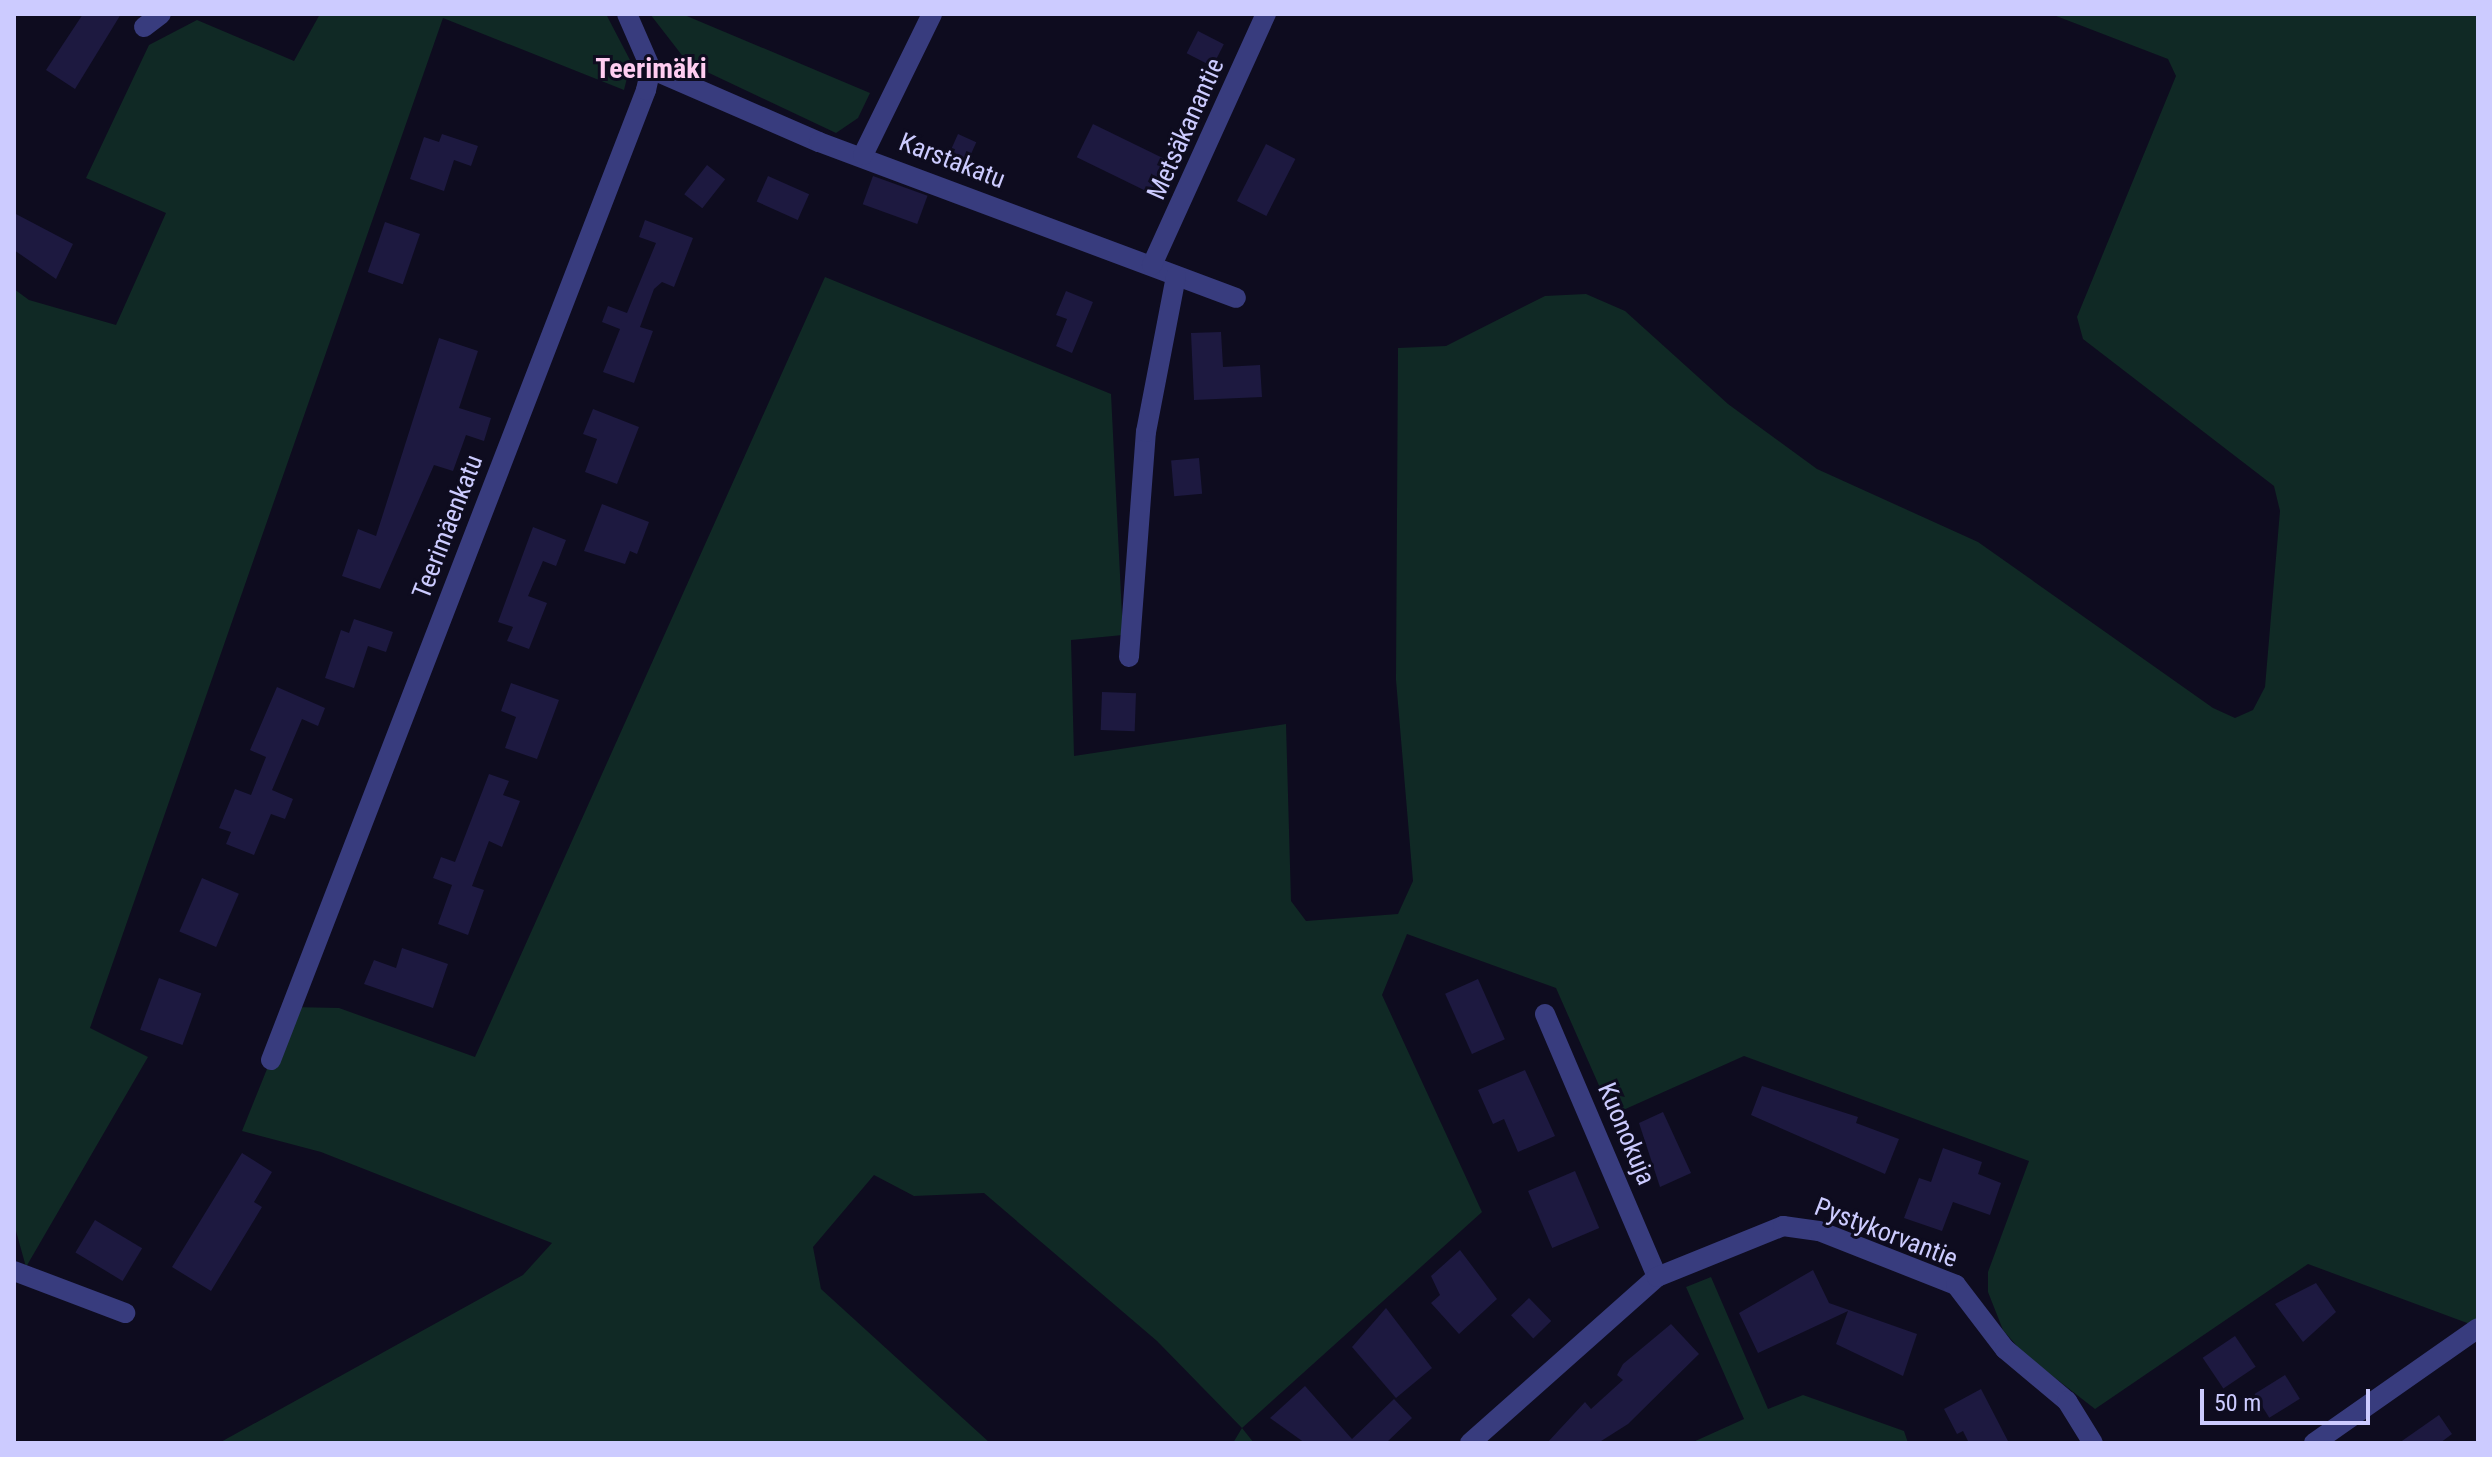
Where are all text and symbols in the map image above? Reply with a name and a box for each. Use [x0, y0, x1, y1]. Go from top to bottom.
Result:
district label: Teerimäki [595, 52, 707, 86]
street label: Metsäkanantie [1141, 53, 1231, 205]
street label: Karstakatu [895, 127, 1009, 195]
street label: Teerimäenkatu [406, 451, 490, 603]
street label: Kuonokuja [1591, 1078, 1661, 1190]
street label: Pystykorvantie [1810, 1191, 1962, 1275]
scale bar [2204, 1373, 2374, 1423]
text: 50 m [2214, 1389, 2261, 1417]

